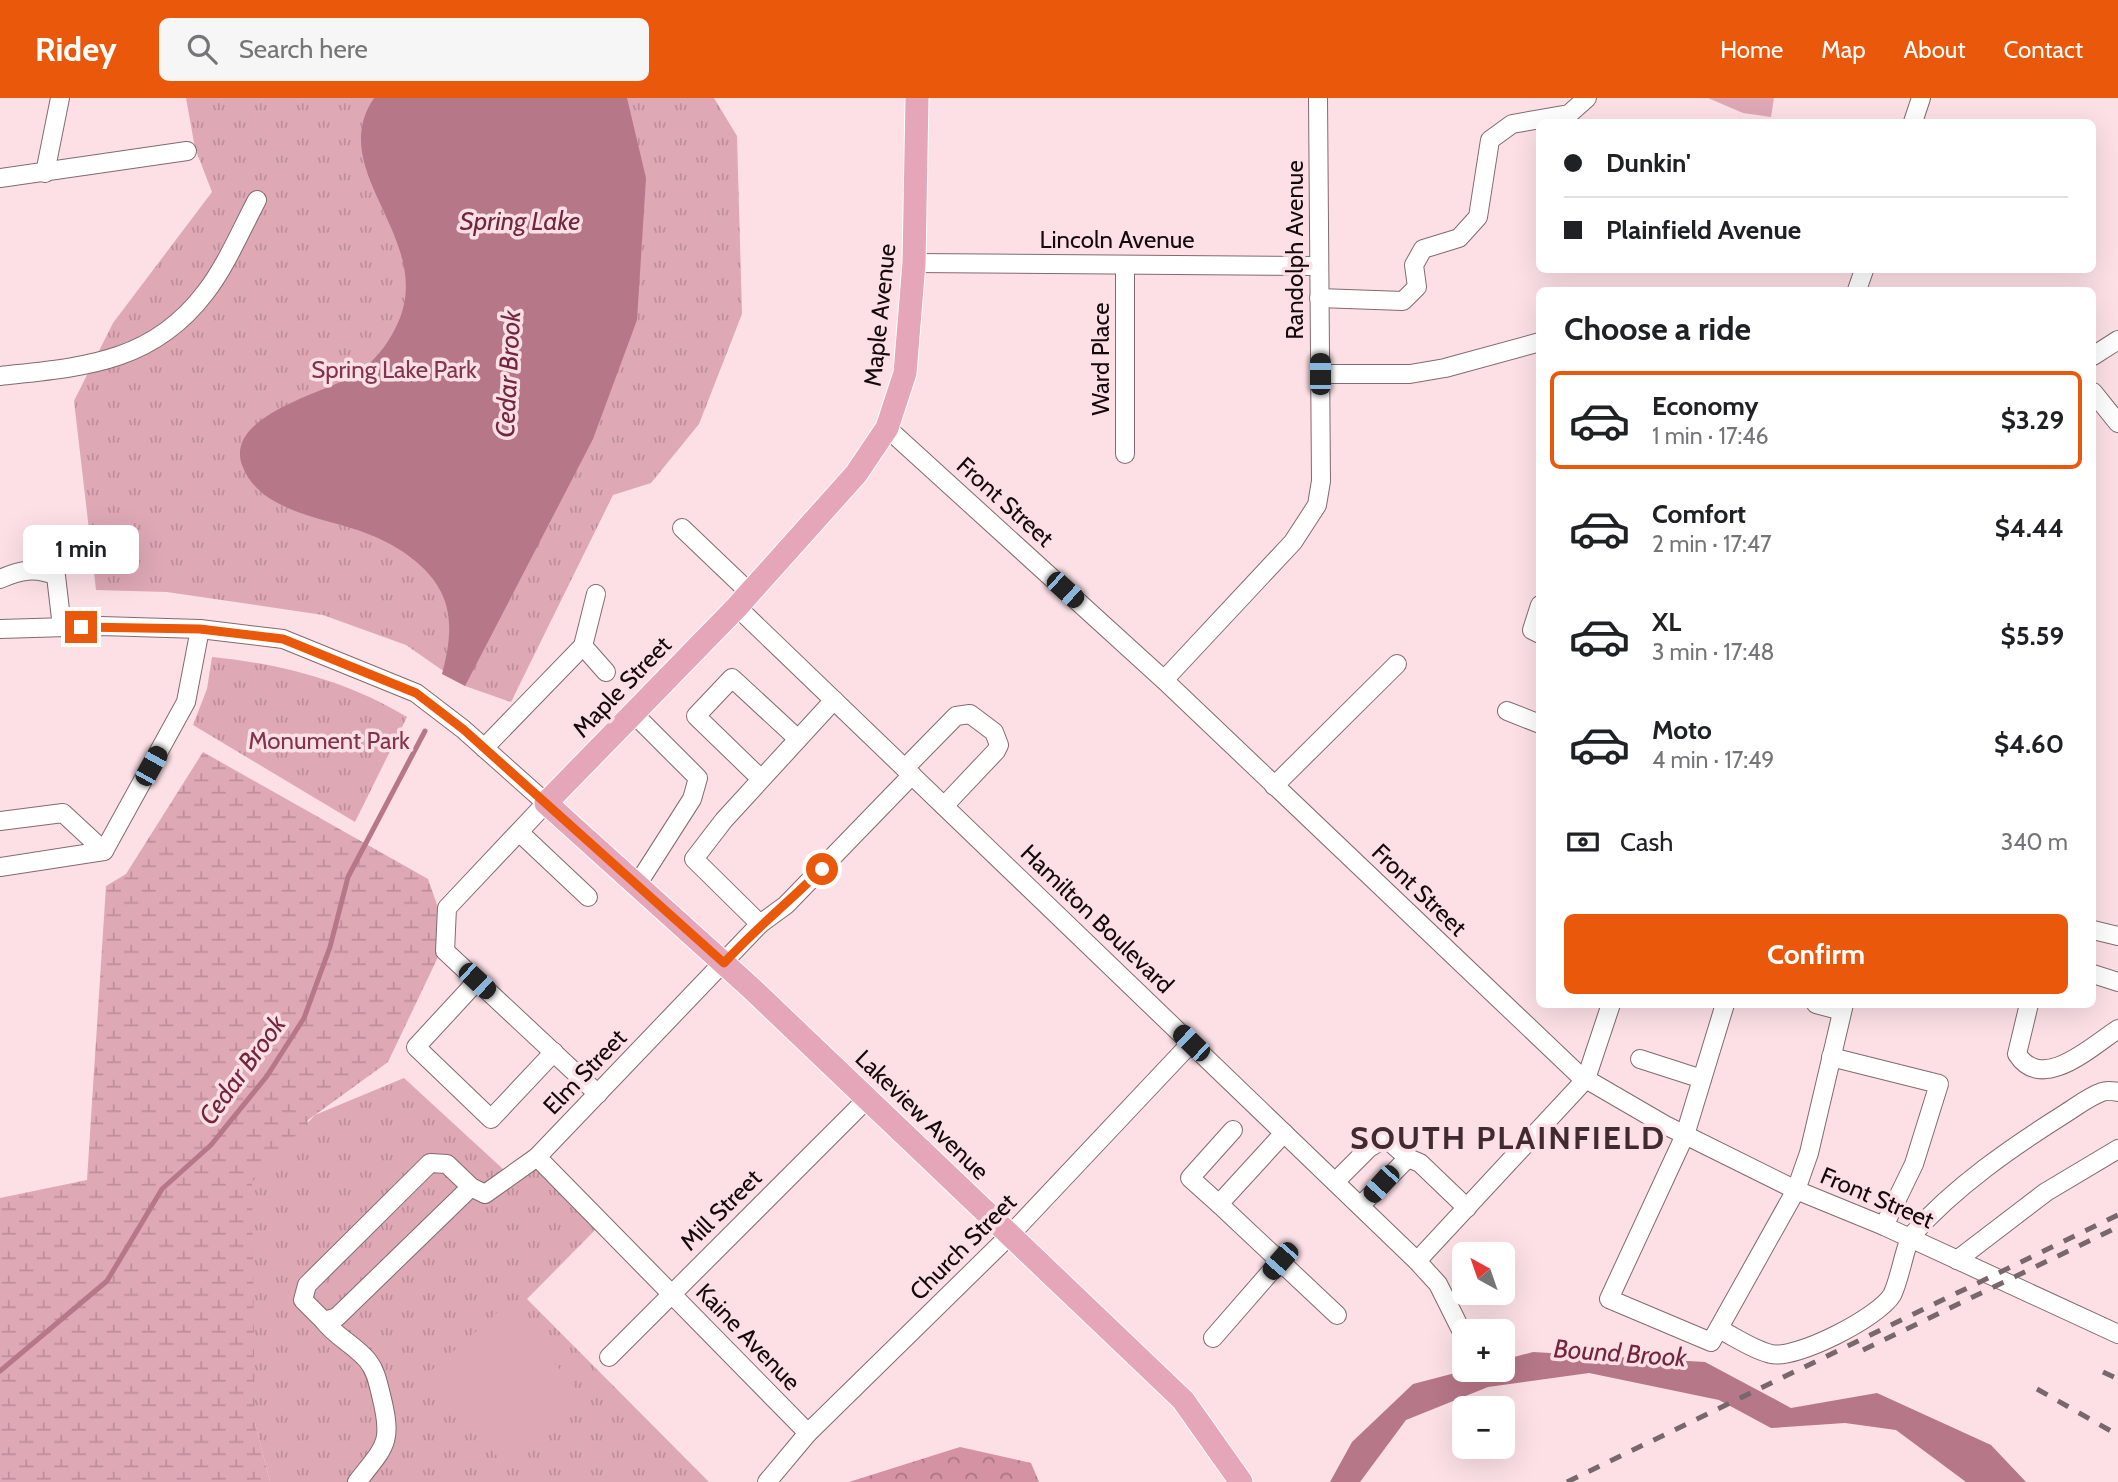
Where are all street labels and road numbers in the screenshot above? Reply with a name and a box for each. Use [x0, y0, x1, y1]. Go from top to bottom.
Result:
street label: Randolph Avenue [1280, 160, 1309, 340]
street label: Lincoln Avenue [1039, 225, 1195, 254]
street label: Maple Avenue [858, 242, 901, 388]
street label: Ward Place [1086, 302, 1115, 416]
street label: Front Street [951, 451, 1060, 553]
street label: Maple Street [566, 630, 677, 743]
street label: Front Street [1366, 837, 1473, 942]
street label: Hamilton Boulevard [1015, 838, 1180, 999]
street label: Elm Street [537, 1023, 632, 1120]
street label: Lakeview Avenue [850, 1044, 995, 1186]
street label: Front Street [1816, 1161, 1938, 1234]
street label: Mill Street [674, 1163, 767, 1256]
street label: Church Street [903, 1187, 1022, 1306]
street label: Kaine Avenue [690, 1277, 807, 1396]

